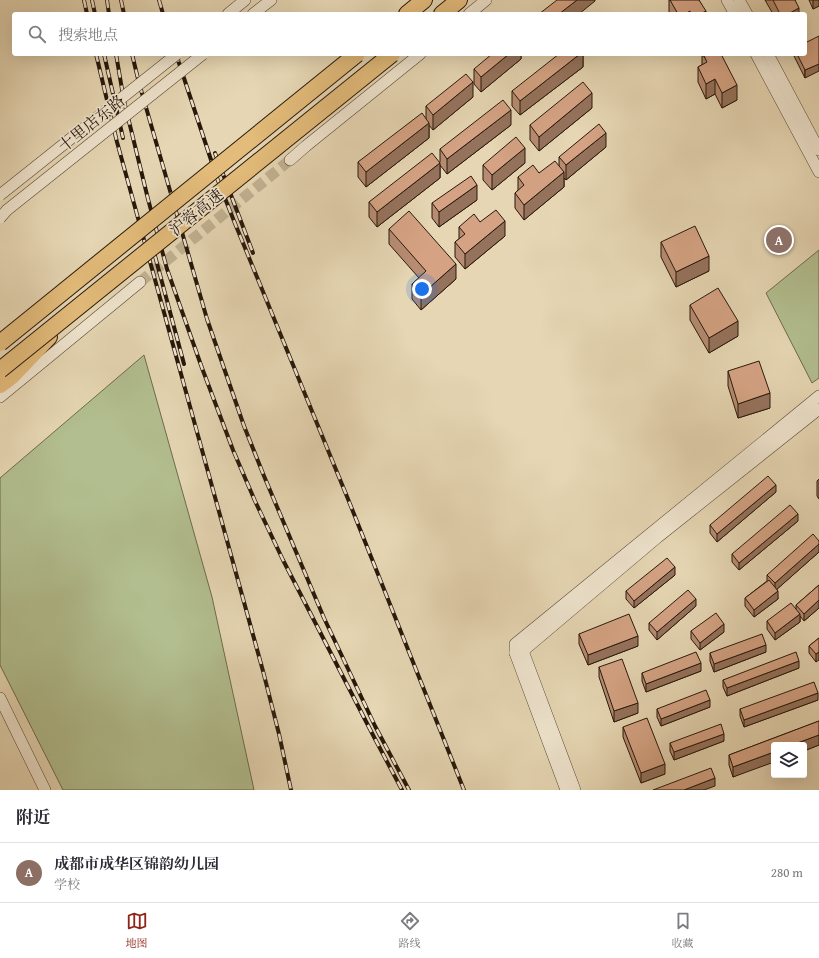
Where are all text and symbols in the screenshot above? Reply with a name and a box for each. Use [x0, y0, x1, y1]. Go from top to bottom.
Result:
search box [12, 12, 807, 56]
icon: search [26, 23, 48, 45]
text: 搜索地点 [58, 24, 118, 45]
street label: 十里店东路 [52, 88, 130, 158]
street label: 沪蓉高速 [164, 183, 228, 241]
pin: A [766, 225, 792, 255]
your location [412, 279, 432, 299]
map controls [771, 742, 807, 778]
button: layers [771, 742, 807, 778]
text: 附近 [16, 804, 50, 829]
text: 成都市成华区锦韵幼儿园 [54, 853, 219, 874]
text: A [25, 863, 33, 882]
text: 280 m [771, 863, 803, 882]
text: 学校 [54, 875, 80, 894]
tab: 地图 [126, 910, 148, 951]
tab: 路线 [399, 910, 421, 951]
tab: 收藏 [672, 910, 694, 951]

